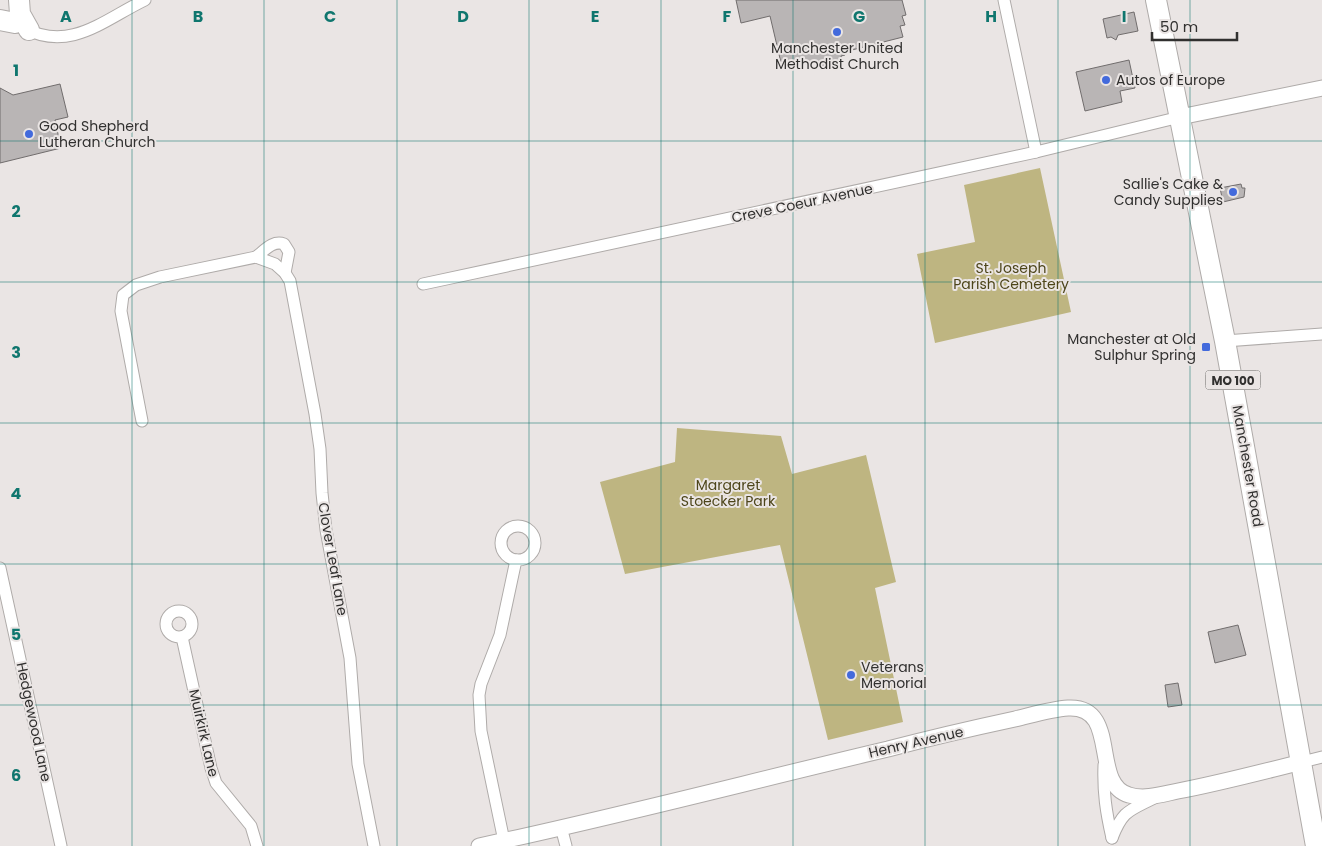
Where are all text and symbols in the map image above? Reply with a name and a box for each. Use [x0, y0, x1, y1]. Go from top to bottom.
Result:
text: A [60, 5, 72, 28]
text: B [193, 5, 203, 28]
text: C [324, 5, 336, 28]
text: D [457, 5, 469, 28]
text: E [591, 5, 599, 28]
text: F [723, 5, 732, 28]
text: G [853, 5, 865, 28]
text: H [985, 5, 997, 28]
text: I [1122, 5, 1126, 28]
scale bar [1152, 10, 1237, 42]
text: 50 m [1160, 16, 1198, 37]
marker: Manchester United Methodist Church [831, 26, 843, 38]
place label: Manchester United Methodist Church [771, 38, 903, 74]
text: 1 [13, 59, 19, 82]
place label: Autos of Europe [1116, 70, 1226, 90]
marker: Autos of Europe [1100, 74, 1112, 86]
place label: Good Shepherd Lutheran Church [39, 116, 156, 152]
marker: Good Shepherd Lutheran Church [23, 128, 35, 140]
place label: Sallie's Cake & Candy Supplies [1114, 174, 1224, 210]
street label: Creve Coeur Avenue [730, 178, 875, 228]
marker: Sallie's Cake & Candy Supplies [1227, 186, 1239, 198]
text: 2 [11, 200, 21, 223]
park label: St. Joseph Parish Cemetery [953, 258, 1069, 294]
place label: Manchester at Old Sulphur Spring [1067, 329, 1196, 365]
text: 3 [11, 341, 21, 364]
marker: Manchester at Old Sulphur Spring [1200, 341, 1212, 353]
road number: MO 100 [1206, 370, 1260, 390]
street label: Manchester Road [1227, 404, 1269, 528]
park label: Margaret Stoecker Park [681, 475, 776, 511]
text: 4 [11, 482, 22, 505]
street label: Clover Leaf Lane [313, 501, 353, 617]
text: 5 [11, 623, 21, 646]
place label: Veterans Memorial [861, 657, 927, 693]
street label: Hedgewood Lane [12, 660, 57, 784]
marker: Veterans Memorial [845, 669, 857, 681]
street label: Muirkirk Lane [184, 687, 224, 779]
street label: Henry Avenue [867, 721, 966, 763]
text: 6 [11, 764, 21, 787]

